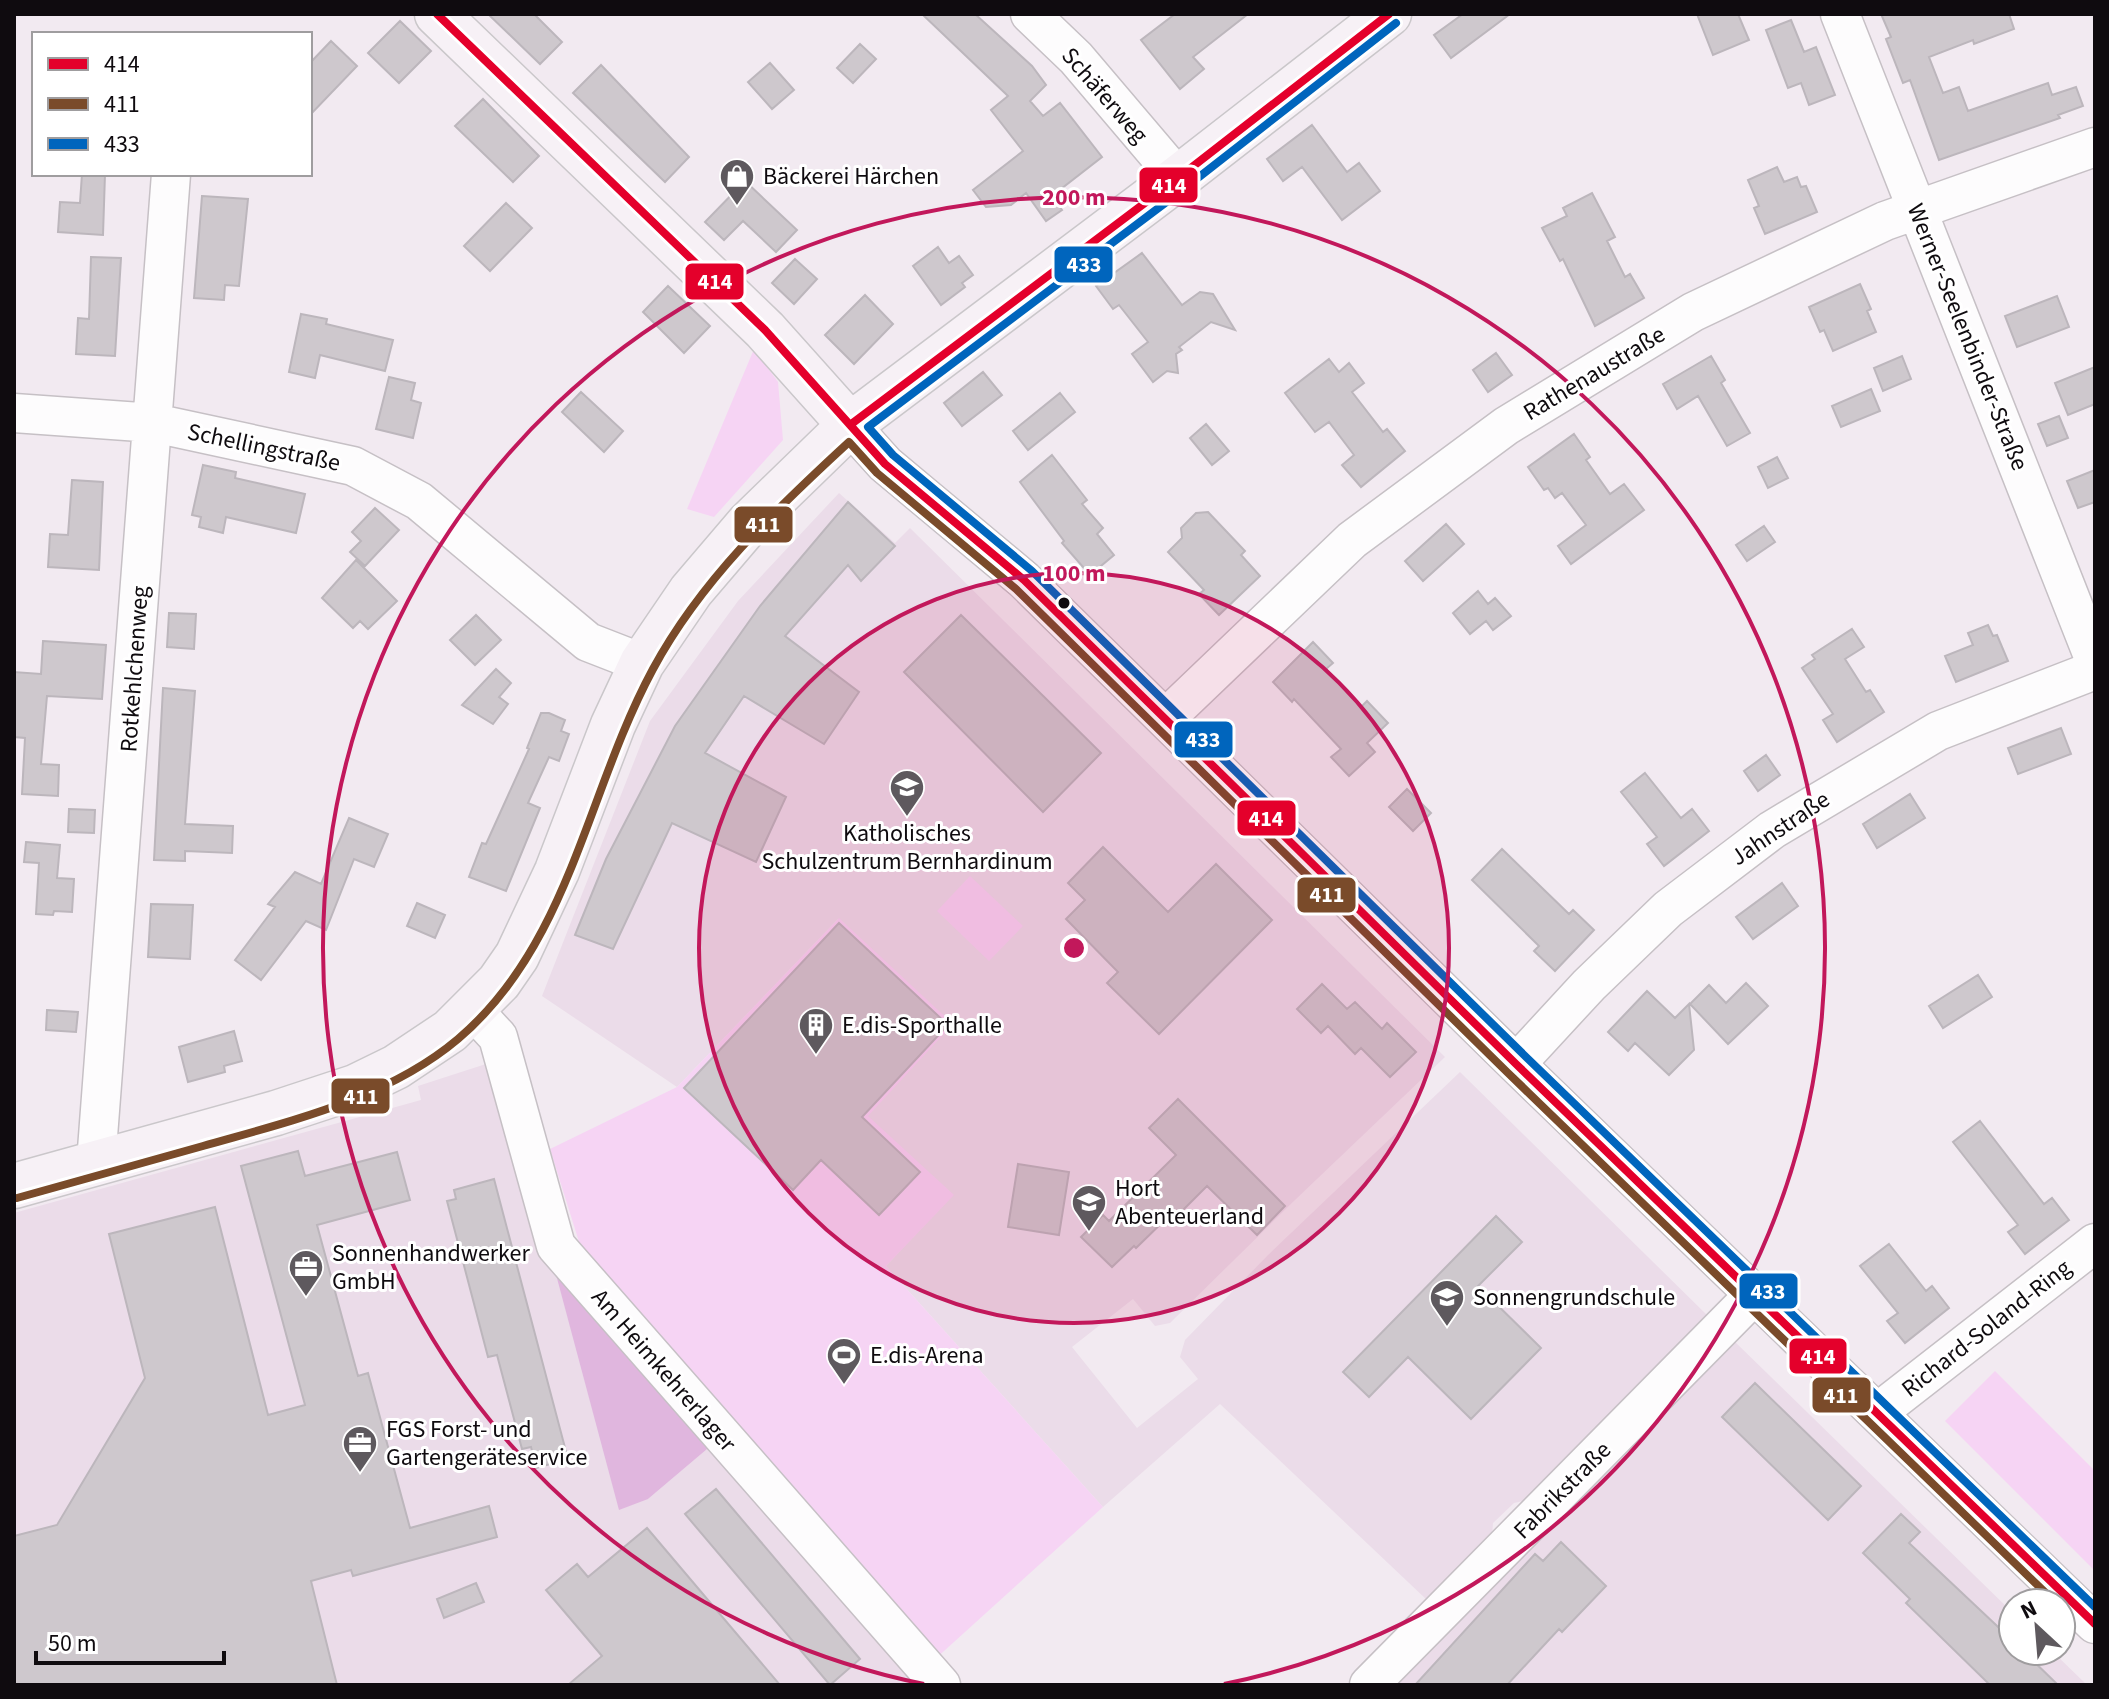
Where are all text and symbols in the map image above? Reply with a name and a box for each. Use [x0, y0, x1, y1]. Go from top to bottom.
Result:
legend [32, 32, 312, 176]
street label: Schäferweg [1053, 40, 1156, 151]
text: 414 [104, 47, 140, 82]
text: 411 [104, 87, 140, 122]
text: 433 [104, 127, 140, 162]
shop icon: Bäckerei Härchen [718, 157, 756, 207]
place label: Bäckerei Härchen [763, 159, 939, 194]
line badge: 414 [1138, 166, 1199, 204]
text: 414 [1152, 170, 1187, 202]
text: 200 m [1042, 180, 1106, 215]
street label: Werner-Seelenbinder-Straße [1898, 199, 2037, 476]
line badge: 433 [1053, 245, 1114, 284]
text: 433 [1067, 249, 1101, 281]
line badge: 414 [684, 262, 745, 301]
text: 414 [698, 266, 733, 298]
street label: Rathenaustraße [1517, 317, 1672, 430]
street label: Schellingstraße [184, 414, 344, 481]
line badge: 411 [733, 505, 794, 544]
text: 411 [746, 509, 780, 541]
text: 100 m [1042, 556, 1106, 591]
street label: Rotkehlchenweg [111, 585, 158, 753]
unlabelled marker [1056, 595, 1072, 611]
line badge: 433 [1173, 720, 1234, 759]
text: 433 [1186, 724, 1220, 756]
school or university icon: Katholisches Schulzentrum Bernhardinum [888, 768, 926, 818]
street label: Jahnstraße [1724, 782, 1837, 875]
line badge: 414 [1236, 799, 1297, 837]
text: 414 [1249, 803, 1284, 835]
place label: Katholisches Schulzentrum Bernhardinum [761, 816, 1053, 879]
line badge: 411 [1296, 876, 1357, 914]
text: 411 [1310, 879, 1344, 911]
centre of rings [1060, 934, 1088, 962]
building icon: E.dis-Sporthalle [797, 1006, 835, 1056]
place label: E.dis-Sporthalle [842, 1008, 1002, 1043]
line badge: 411 [330, 1077, 391, 1115]
text: 411 [344, 1081, 378, 1113]
place label: Hort Abenteuerland [1115, 1171, 1264, 1234]
school or university icon: Hort Abenteuerland [1070, 1183, 1108, 1233]
place label: Sonnenhandwerker GmbH [332, 1236, 530, 1299]
office icon: Sonnenhandwerker GmbH [287, 1248, 325, 1298]
street label: Richard-Soland-Ring [1894, 1251, 2079, 1406]
line badge: 433 [1738, 1272, 1799, 1310]
text: 433 [1751, 1276, 1785, 1308]
school or university icon: Sonnengrundschule [1428, 1278, 1466, 1328]
place label: Sonnengrundschule [1473, 1280, 1675, 1315]
street label: Am Heimkehrerlager [583, 1281, 745, 1460]
sports icon: E.dis-Arena [825, 1336, 863, 1386]
line badge: 414 [1788, 1337, 1848, 1375]
place label: E.dis-Arena [870, 1338, 984, 1373]
text: 414 [1801, 1341, 1836, 1373]
line badge: 411 [1811, 1376, 1872, 1414]
text: 411 [1824, 1380, 1858, 1412]
place label: FGS Forst- und Gartengeräteservice [386, 1412, 587, 1475]
office icon: FGS Forst- und Gartengeräteservice [341, 1424, 379, 1474]
street label: Fabrikstraße [1505, 1433, 1619, 1547]
north arrow [1997, 1587, 2077, 1667]
text: N [2015, 1592, 2042, 1628]
scale bar [36, 1615, 224, 1665]
text: 50 m [48, 1626, 97, 1661]

